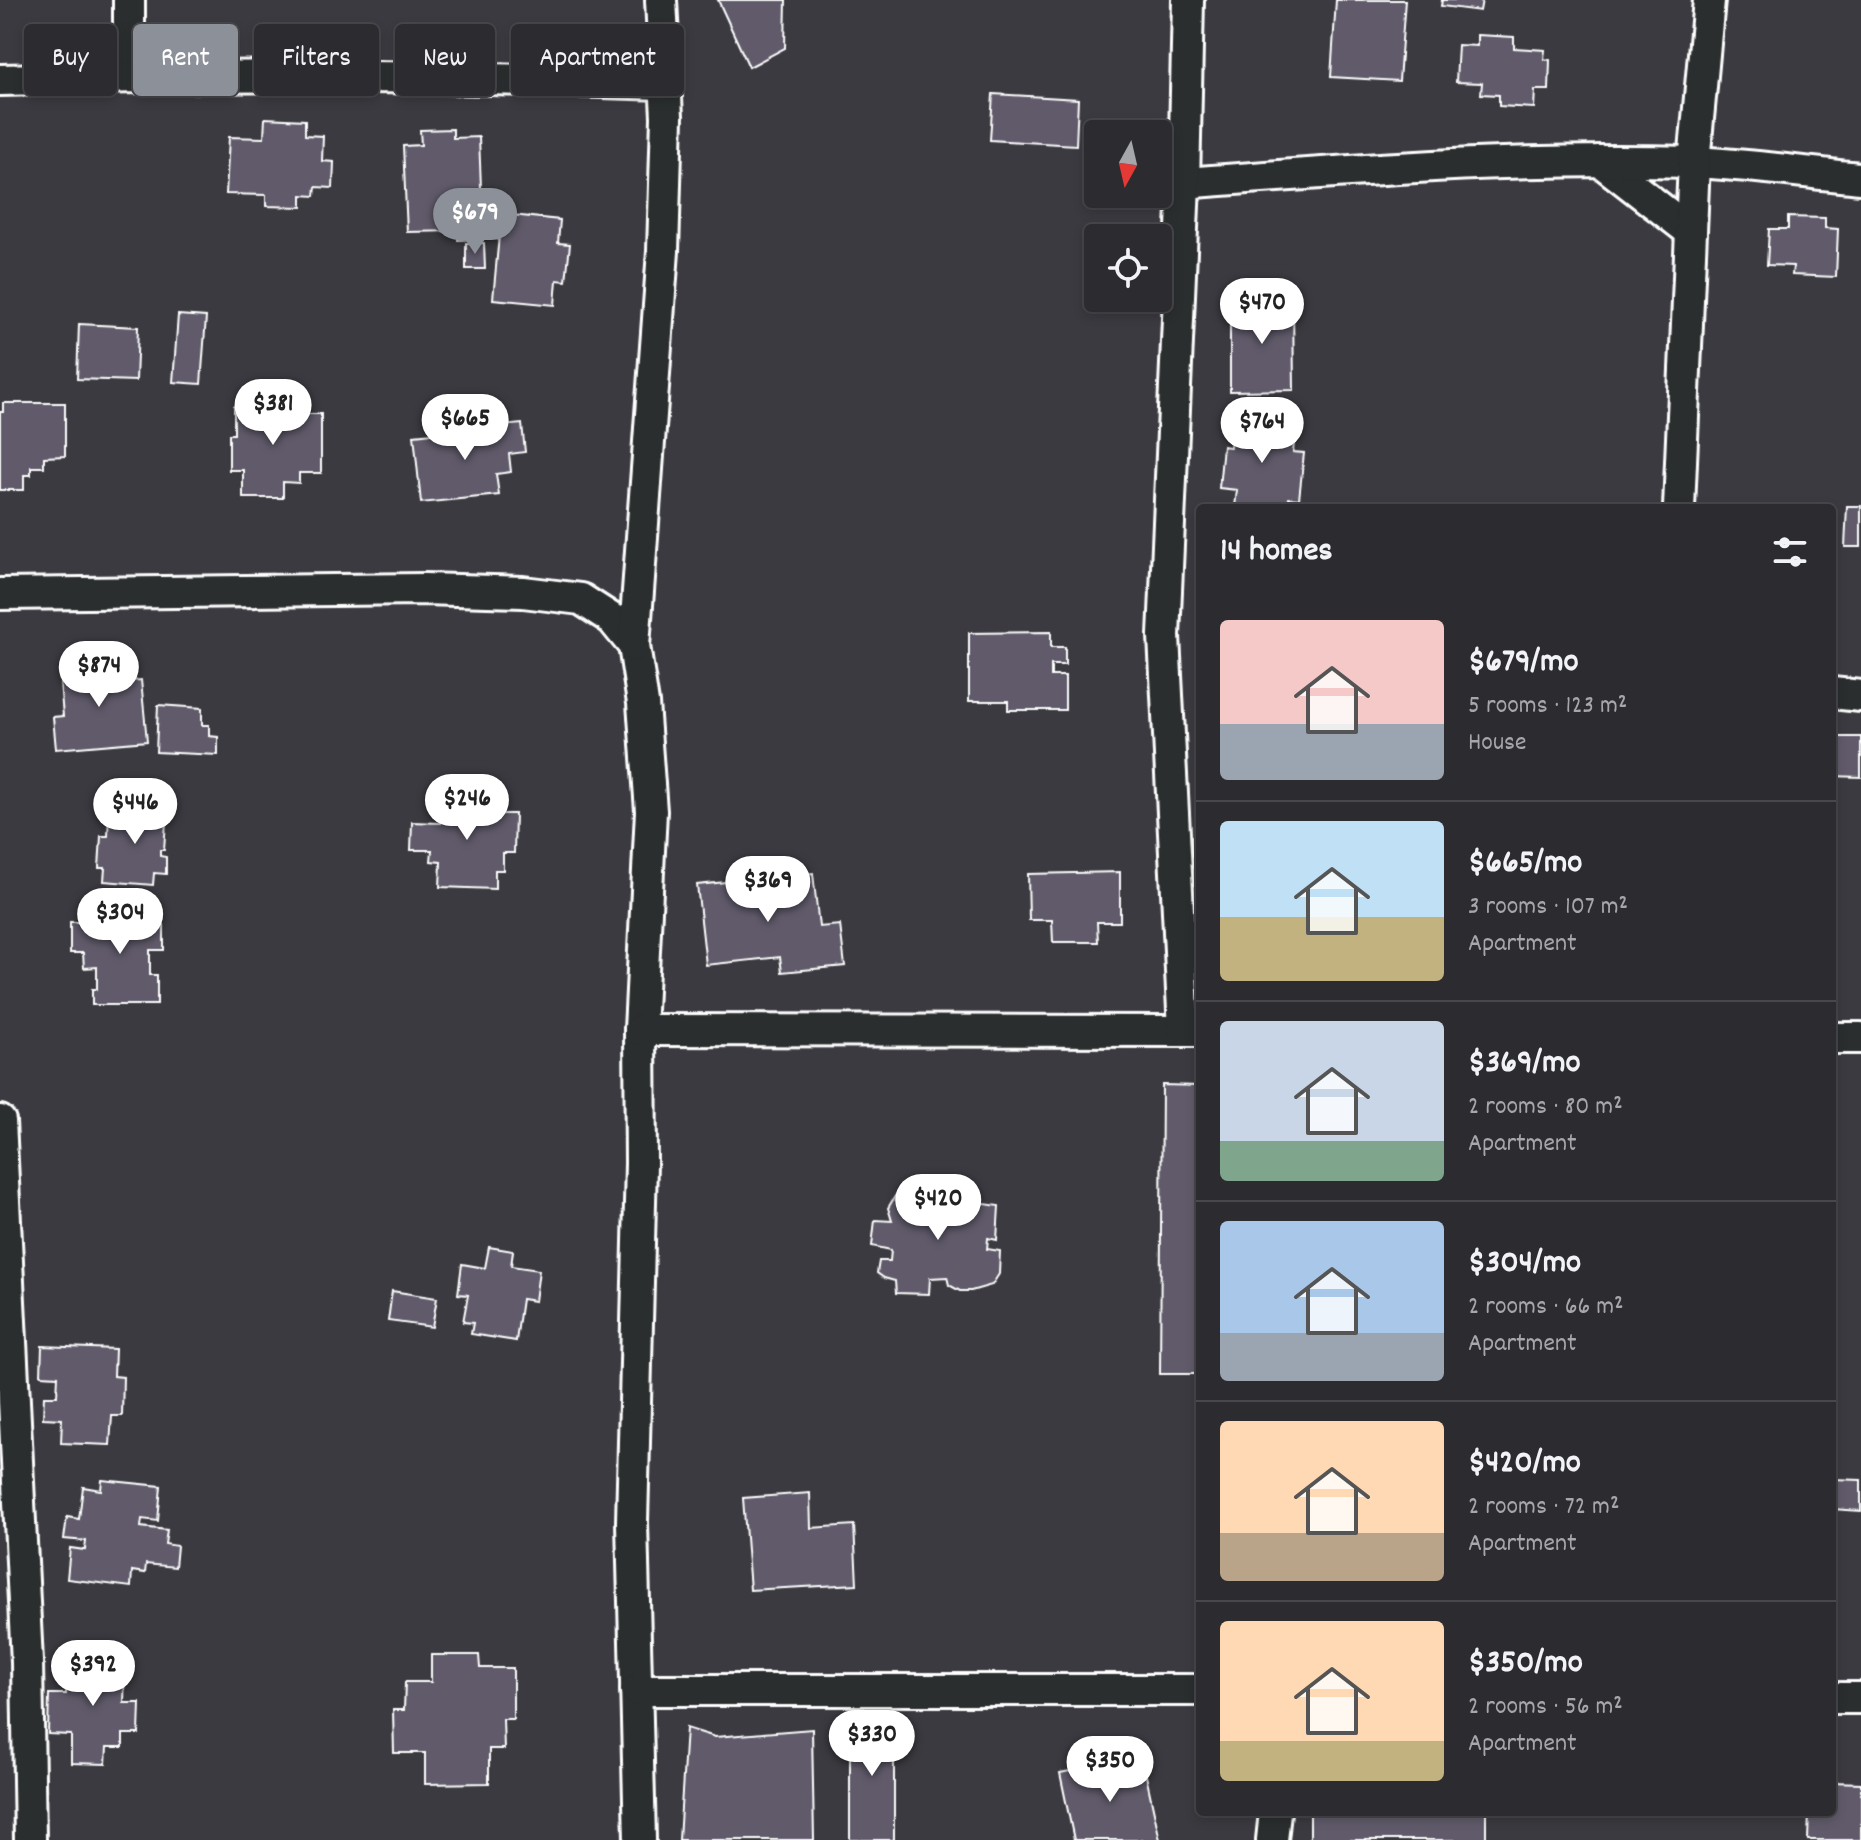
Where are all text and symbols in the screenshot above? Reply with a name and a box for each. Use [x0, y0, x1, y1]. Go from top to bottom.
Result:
chip: Buy [24, 24, 117, 96]
chip: Rent [133, 24, 238, 96]
chip: Filters [254, 24, 379, 96]
chip: New [395, 24, 495, 96]
chip: Apartment [511, 24, 684, 96]
north arrow [1084, 120, 1172, 208]
map controls [1084, 120, 1172, 312]
pin: $679 [428, 188, 522, 256]
text: $679 [451, 195, 499, 232]
button: locate [1084, 224, 1172, 312]
pin: $470 [1215, 278, 1309, 346]
text: $470 [1238, 285, 1286, 322]
pin: $381 [226, 379, 320, 447]
text: $381 [253, 386, 293, 423]
pin: $665 [418, 394, 512, 462]
pin: $764 [1215, 397, 1309, 465]
text: $665 [440, 401, 490, 438]
text: $764 [1239, 404, 1285, 441]
text: 14 homes [1220, 528, 1333, 577]
icon: filters [1768, 530, 1812, 574]
text: $679/mo [1468, 639, 1579, 688]
pin: $874 [52, 641, 146, 709]
text: $874 [77, 648, 121, 685]
icon: home [1284, 652, 1380, 748]
text: 5 rooms · 123 m² [1468, 688, 1627, 725]
text: House [1468, 725, 1526, 762]
pin: $246 [420, 774, 514, 842]
pin: $446 [88, 778, 182, 846]
text: $246 [443, 781, 491, 818]
text: $446 [111, 785, 159, 822]
text: $665/mo [1468, 840, 1582, 889]
icon: home [1284, 853, 1380, 949]
pin: $369 [721, 856, 815, 924]
text: $369 [743, 863, 793, 900]
pin: $304 [73, 888, 167, 956]
text: 3 rooms · 107 m² [1468, 889, 1628, 926]
text: $304 [95, 895, 145, 932]
text: Apartment [1468, 926, 1577, 963]
text: $369/mo [1468, 1040, 1581, 1089]
icon: home [1284, 1053, 1380, 1149]
text: 2 rooms · 80 m² [1468, 1089, 1623, 1126]
text: Apartment [1468, 1126, 1577, 1163]
pin: $420 [891, 1174, 985, 1242]
text: $420 [913, 1181, 963, 1218]
text: $304/mo [1468, 1240, 1581, 1289]
icon: home [1284, 1253, 1380, 1349]
text: 2 rooms · 66 m² [1468, 1289, 1624, 1326]
text: Apartment [1468, 1326, 1577, 1363]
text: $420/mo [1468, 1440, 1581, 1489]
icon: home [1284, 1453, 1380, 1549]
text: 2 rooms · 72 m² [1468, 1489, 1619, 1526]
text: Apartment [1468, 1526, 1577, 1563]
pin: $392 [46, 1640, 140, 1708]
text: $350/mo [1468, 1640, 1583, 1689]
text: $392 [69, 1647, 117, 1684]
icon: home [1284, 1653, 1380, 1749]
text: 2 rooms · 56 m² [1468, 1689, 1623, 1726]
pin: $330 [825, 1710, 919, 1778]
text: $330 [847, 1717, 897, 1754]
text: Apartment [1468, 1726, 1577, 1763]
pin: $350 [1063, 1736, 1157, 1804]
text: $350 [1085, 1743, 1135, 1780]

